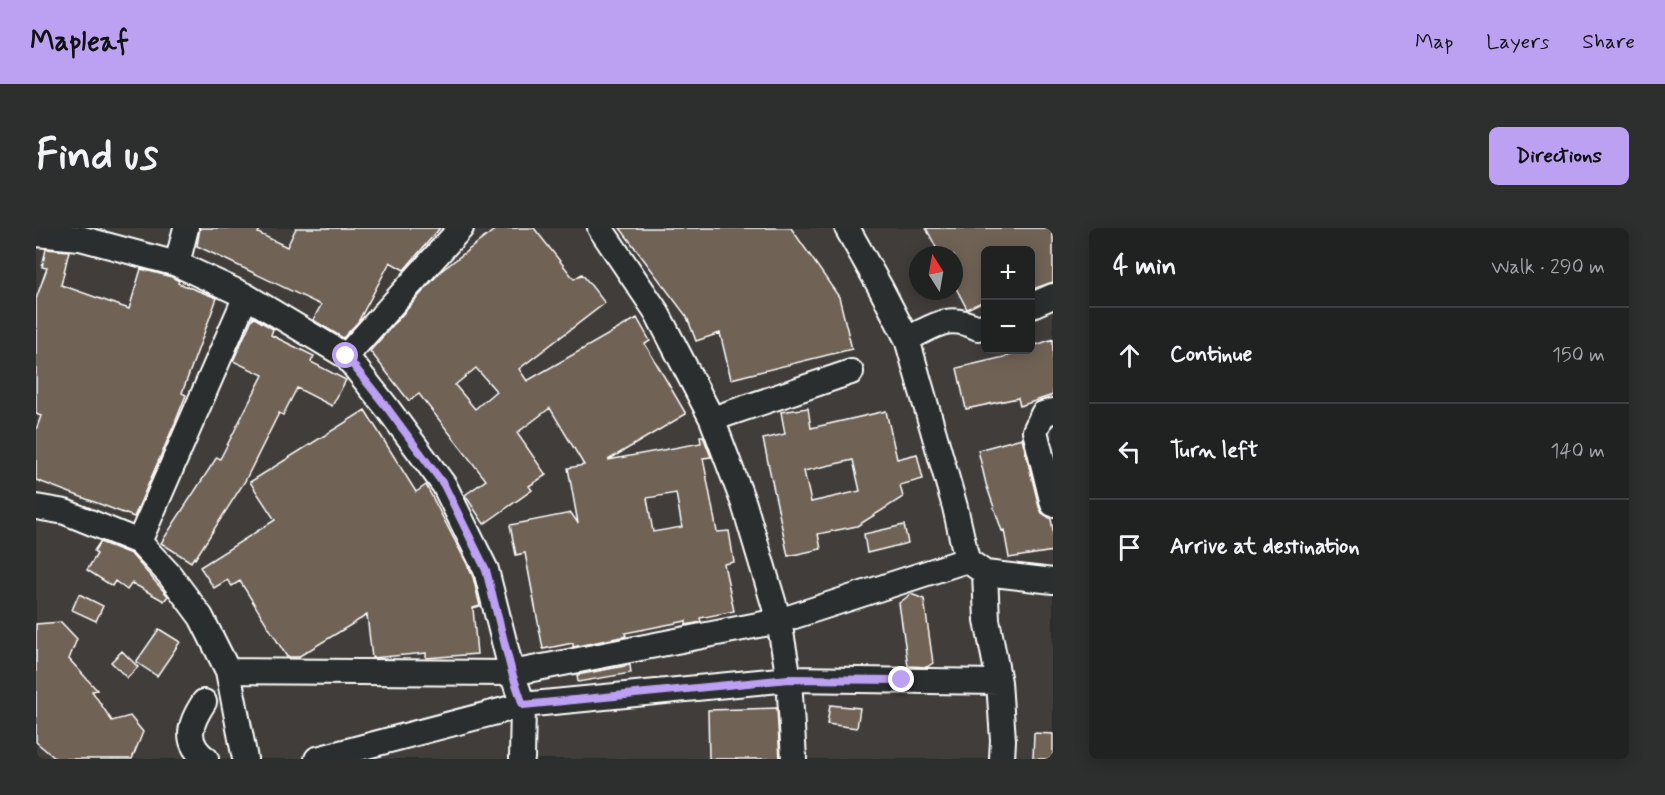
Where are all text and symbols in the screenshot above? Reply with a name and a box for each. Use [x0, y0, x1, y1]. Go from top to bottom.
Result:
text: Mapleaf [30, 24, 129, 61]
text: Map [1415, 28, 1453, 56]
text: Layers [1486, 28, 1549, 56]
text: Share [1582, 28, 1635, 56]
button: Directions [1489, 127, 1629, 185]
text: Find us [36, 129, 158, 184]
north arrow [909, 246, 963, 300]
map controls [981, 246, 1035, 354]
button: + [981, 246, 1035, 300]
text: 4 min [1113, 250, 1176, 284]
text: Walk · 290 m [1491, 254, 1605, 281]
button: − [981, 300, 1035, 354]
icon: ahead [1113, 339, 1146, 372]
text: Continue [1170, 341, 1252, 369]
route start [332, 342, 358, 368]
text: 150 m [1552, 342, 1605, 369]
icon: left [1113, 435, 1146, 468]
text: Turn left [1170, 437, 1258, 465]
text: 140 m [1551, 438, 1605, 465]
icon: arrive [1113, 531, 1146, 564]
text: Arrive at destination [1170, 533, 1360, 561]
route end [888, 666, 914, 692]

